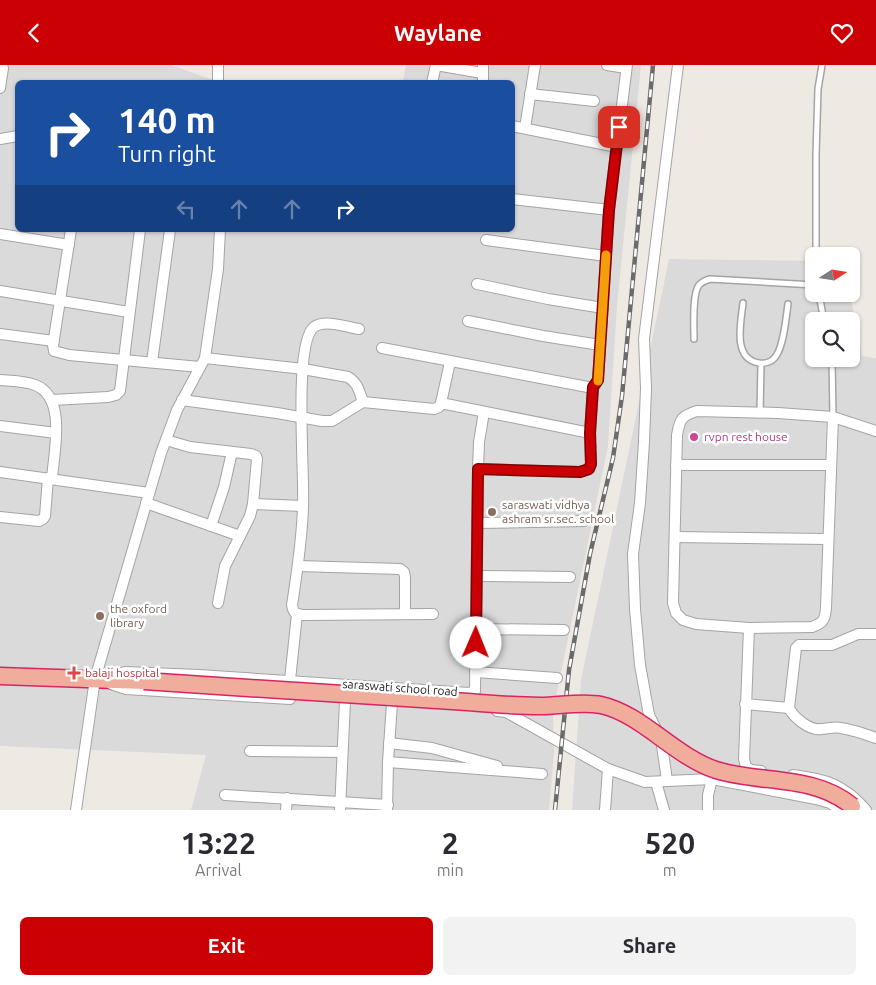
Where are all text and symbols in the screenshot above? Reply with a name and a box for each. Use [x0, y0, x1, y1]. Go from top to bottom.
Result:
icon: back [20, 19, 48, 47]
icon: heart [828, 19, 856, 47]
text: Waylane [394, 20, 482, 45]
icon: right [35, 100, 100, 165]
text: 140 m [118, 100, 216, 140]
pin [598, 106, 640, 148]
icon: arrive [605, 113, 633, 141]
text: Turn right [118, 141, 216, 166]
icon: left [172, 195, 200, 223]
icon: ahead [225, 195, 253, 223]
icon: ahead [278, 195, 306, 223]
icon: right [331, 195, 359, 223]
north arrow [805, 247, 860, 303]
map controls [805, 247, 860, 367]
button: search [805, 312, 860, 367]
place label: rvpn rest house [704, 430, 788, 443]
marker: rvpn rest house [688, 431, 700, 443]
place label: saraswati vidhya ashram sr.sec. school [502, 498, 614, 525]
marker: saraswati vidhya ashram sr.sec. school [486, 506, 498, 518]
place label: the oxford library [110, 602, 167, 629]
marker: the oxford library [94, 610, 106, 622]
position arrow [449, 616, 501, 668]
marker: balaji hospital [67, 666, 81, 680]
place label: balaji hospital [85, 666, 159, 679]
street label: saraswati school road [342, 677, 458, 698]
text: 13:22 [181, 826, 256, 860]
text: 2 [442, 826, 459, 860]
text: 520 [644, 826, 695, 860]
text: Arrival [195, 861, 242, 879]
text: min [437, 861, 464, 879]
text: m [663, 861, 677, 879]
button: Exit [20, 917, 433, 975]
button: Share [443, 917, 856, 975]

